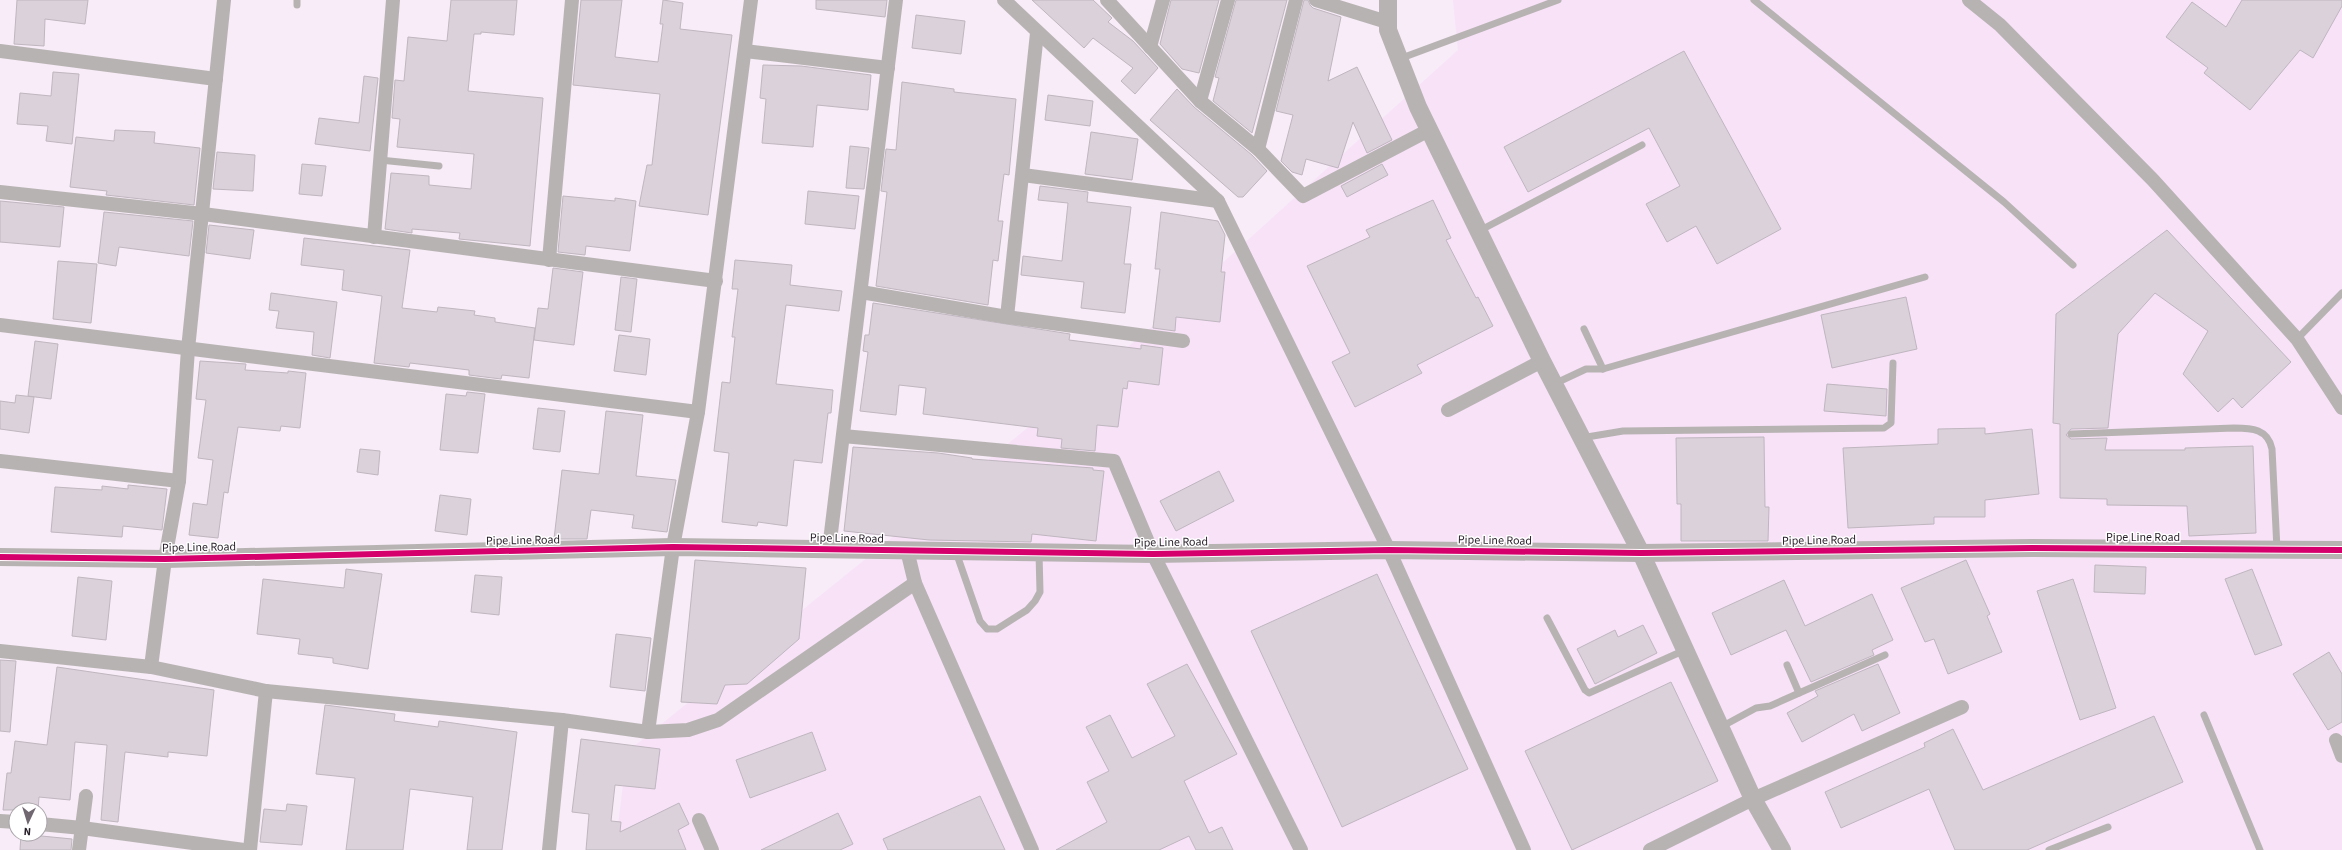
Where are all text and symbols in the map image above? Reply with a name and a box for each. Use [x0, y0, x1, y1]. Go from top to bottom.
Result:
street label: Pipe Line Road [810, 529, 884, 548]
street label: Pipe Line Road [2106, 529, 2180, 546]
street label: Pipe Line Road [486, 531, 560, 550]
street label: Pipe Line Road [1458, 531, 1532, 550]
street label: Pipe Line Road [1782, 531, 1856, 550]
street label: Pipe Line Road [1134, 533, 1208, 552]
street label: Pipe Line Road [162, 538, 236, 557]
north arrow [8, 802, 48, 842]
text: N [23, 824, 32, 839]

